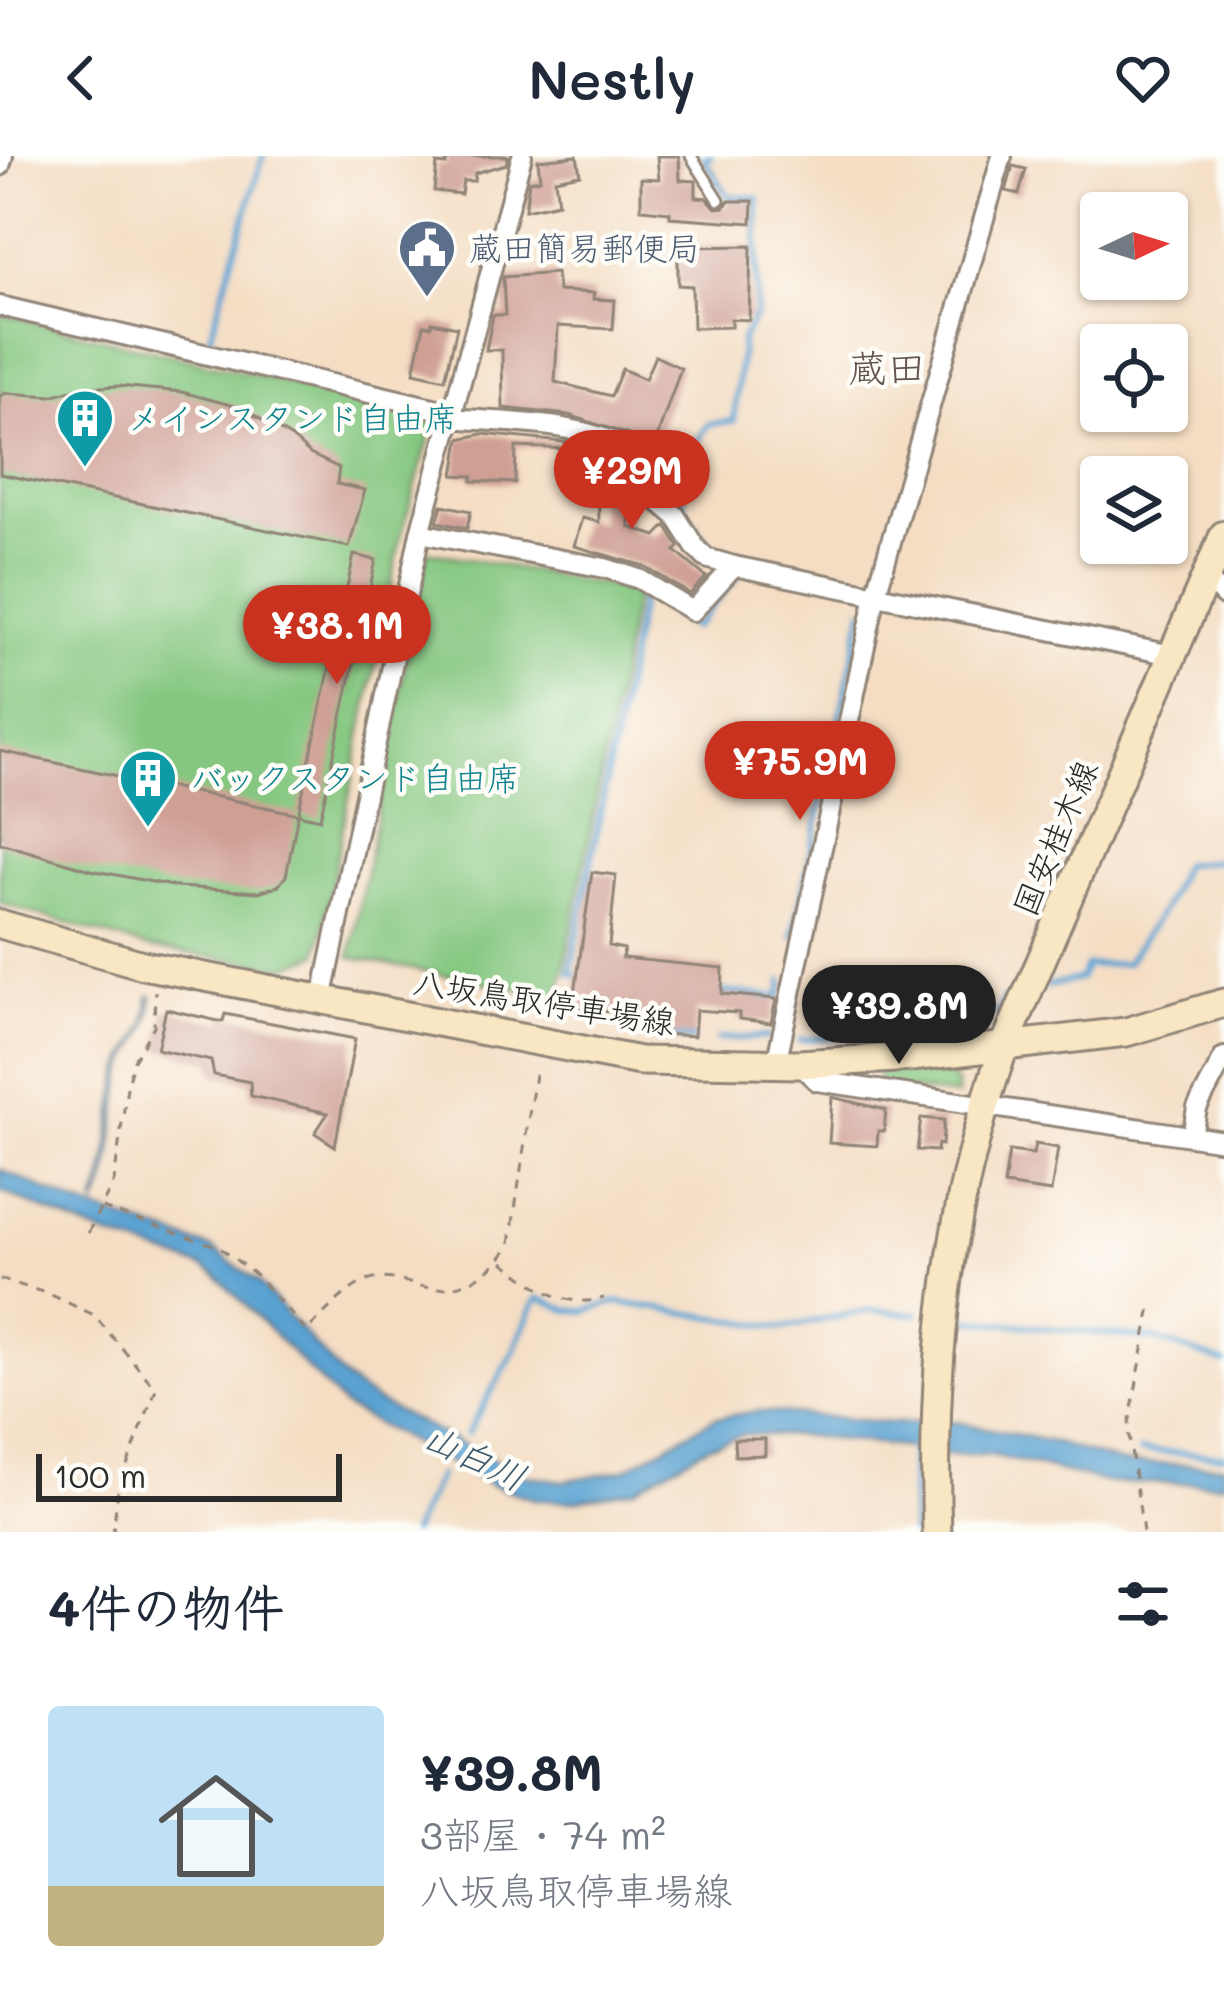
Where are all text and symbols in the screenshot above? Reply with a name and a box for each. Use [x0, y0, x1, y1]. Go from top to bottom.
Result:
text: Nestly [528, 43, 696, 114]
icon: back [48, 45, 114, 111]
icon: heart [1110, 45, 1176, 111]
north arrow [1080, 192, 1188, 300]
map controls [1080, 192, 1188, 564]
public building icon: 蔵田簡易郵便局 [396, 217, 458, 299]
place label: 蔵田簡易郵便局 [469, 225, 700, 268]
button: locate [1080, 324, 1188, 432]
district label: 蔵田 [848, 341, 926, 392]
building icon: メインスタンド自由席 [54, 387, 116, 469]
place label: メインスタンド自由席 [127, 395, 458, 438]
pin: ¥29M [561, 430, 703, 532]
text: ¥29M [581, 443, 683, 494]
button: layers [1080, 456, 1188, 564]
pin: ¥38.1M [239, 585, 435, 687]
text: ¥38.1M [270, 598, 404, 649]
pin: ¥75.9M [702, 721, 898, 823]
text: ¥75.9M [731, 734, 869, 785]
building icon: バックスタンド自由席 [117, 747, 179, 829]
street label: 国安桂木線 [1002, 753, 1106, 922]
place label: バックスタンド自由席 [190, 755, 520, 798]
street label: 八坂鳥取停車場線 [410, 959, 678, 1042]
pin: ¥39.8M [801, 965, 997, 1067]
text: ¥39.8M [829, 978, 969, 1029]
water label: 山白川 [417, 1412, 535, 1500]
scale bar [36, 1448, 342, 1501]
text: 100 m [54, 1453, 146, 1496]
icon: filters [1110, 1571, 1176, 1637]
text: 4件の物件 [48, 1572, 284, 1639]
text: ¥39.8M [420, 1737, 603, 1804]
icon: home [144, 1754, 288, 1898]
text: 3部屋 · 74 m² [420, 1808, 666, 1859]
text: 八坂鳥取停車場線 [420, 1864, 732, 1915]

